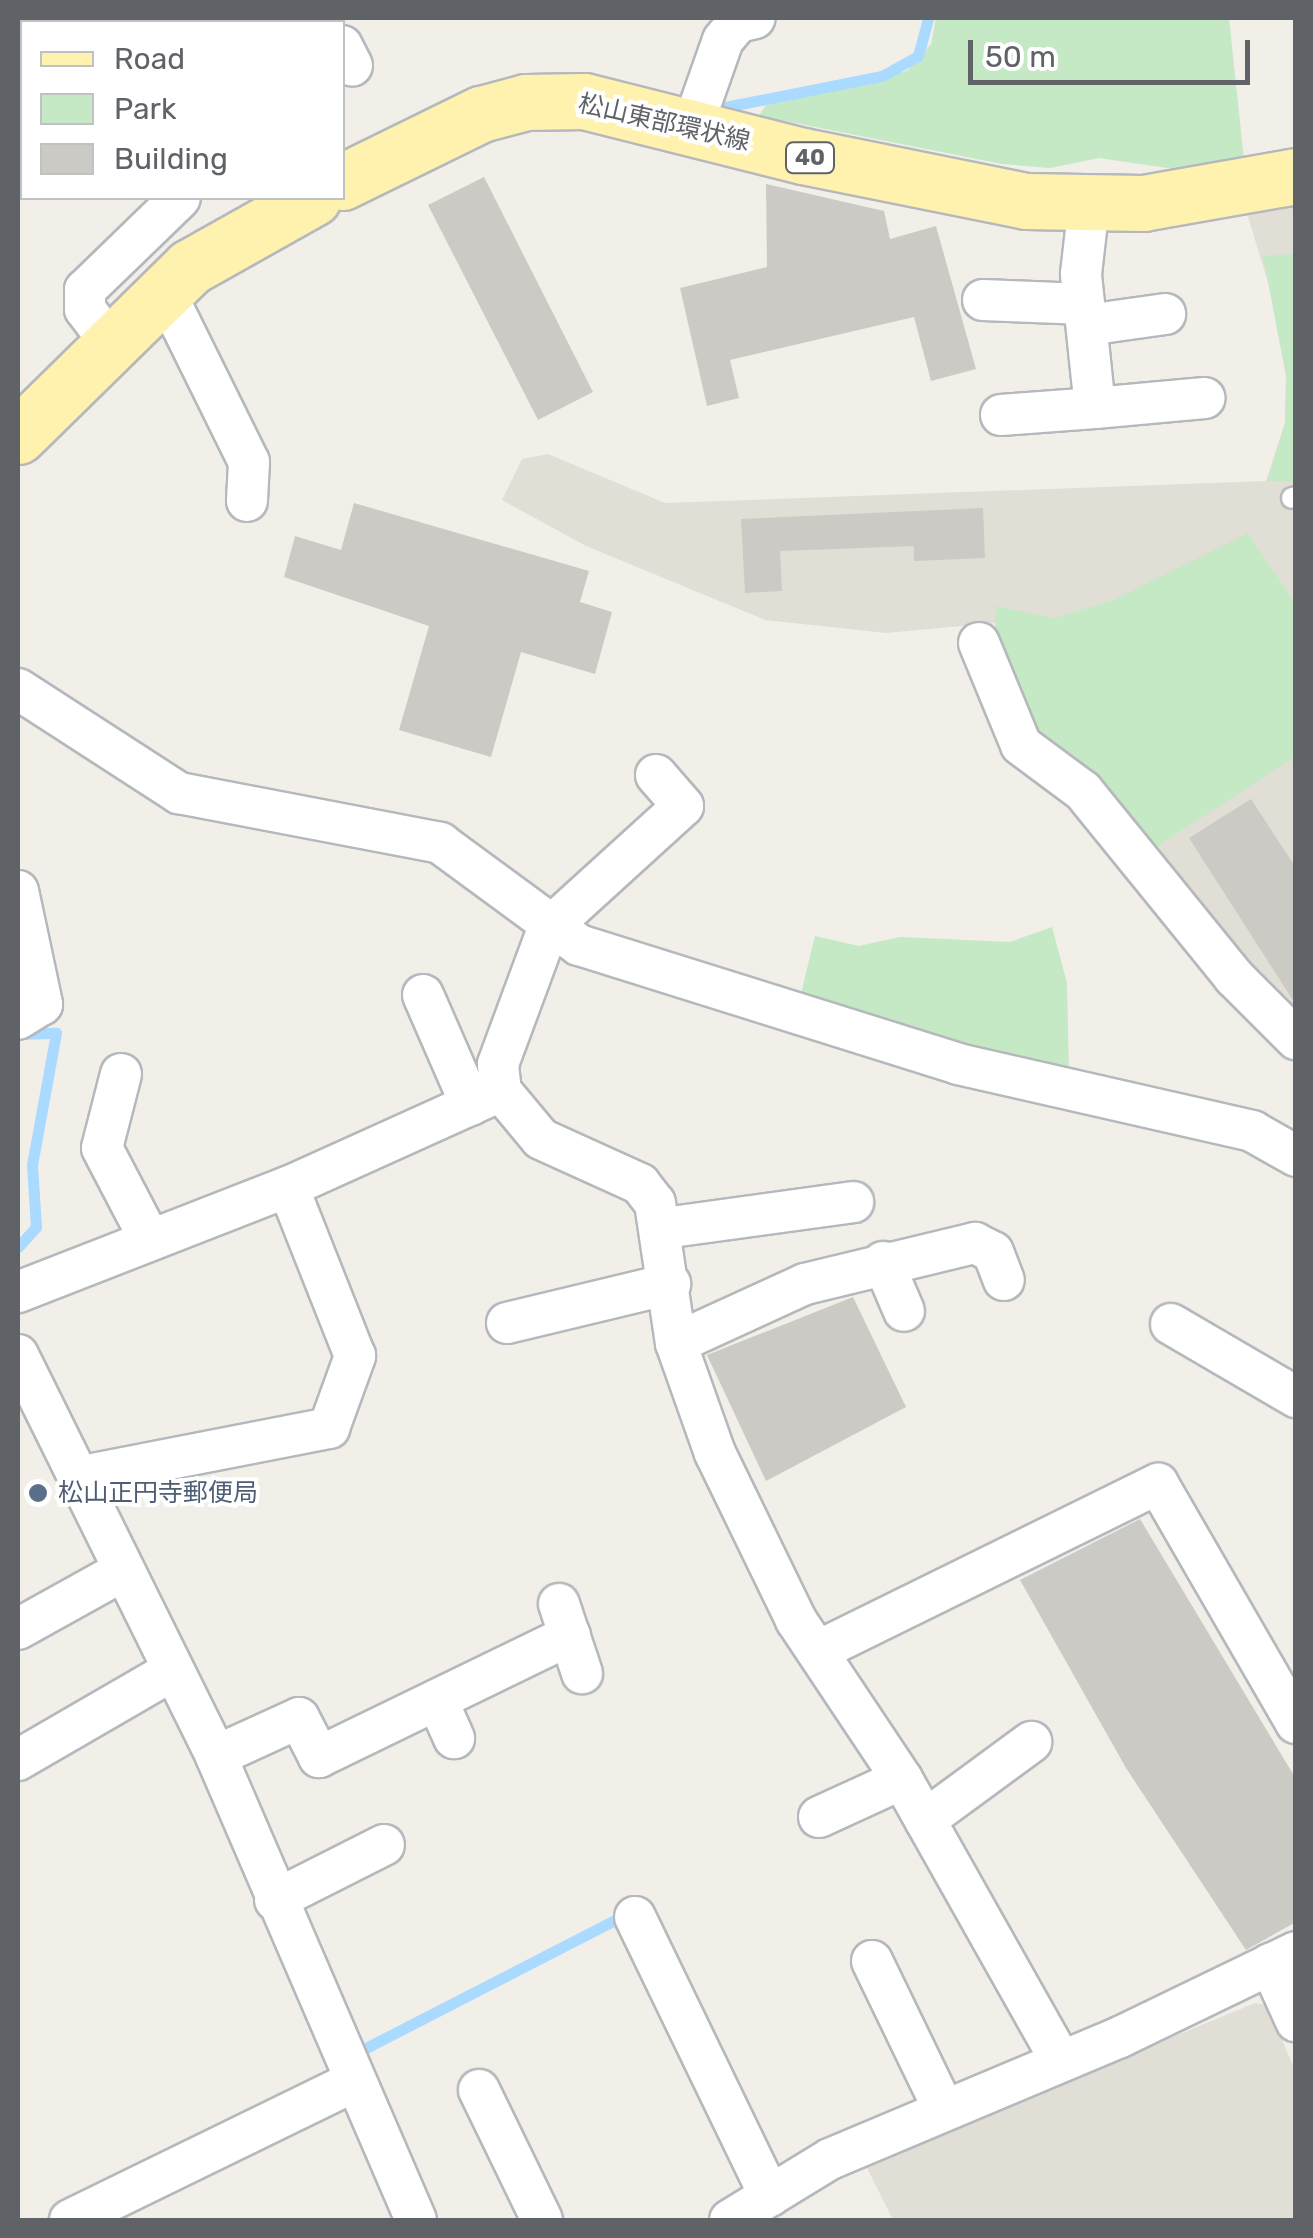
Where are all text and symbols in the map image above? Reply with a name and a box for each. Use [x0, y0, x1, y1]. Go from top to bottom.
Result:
legend [20, 20, 345, 200]
scale bar [973, 20, 1256, 82]
text: 50 m [985, 39, 1056, 75]
text: Road [114, 41, 185, 77]
street label: 松山東部環状線 [575, 89, 753, 157]
text: Park [114, 91, 176, 127]
text: Building [114, 141, 228, 177]
road number: 40 [785, 141, 835, 175]
place label: 松山正円寺郵便局 [58, 1478, 258, 1508]
marker: 松山正円寺郵便局 [27, 1482, 49, 1504]

